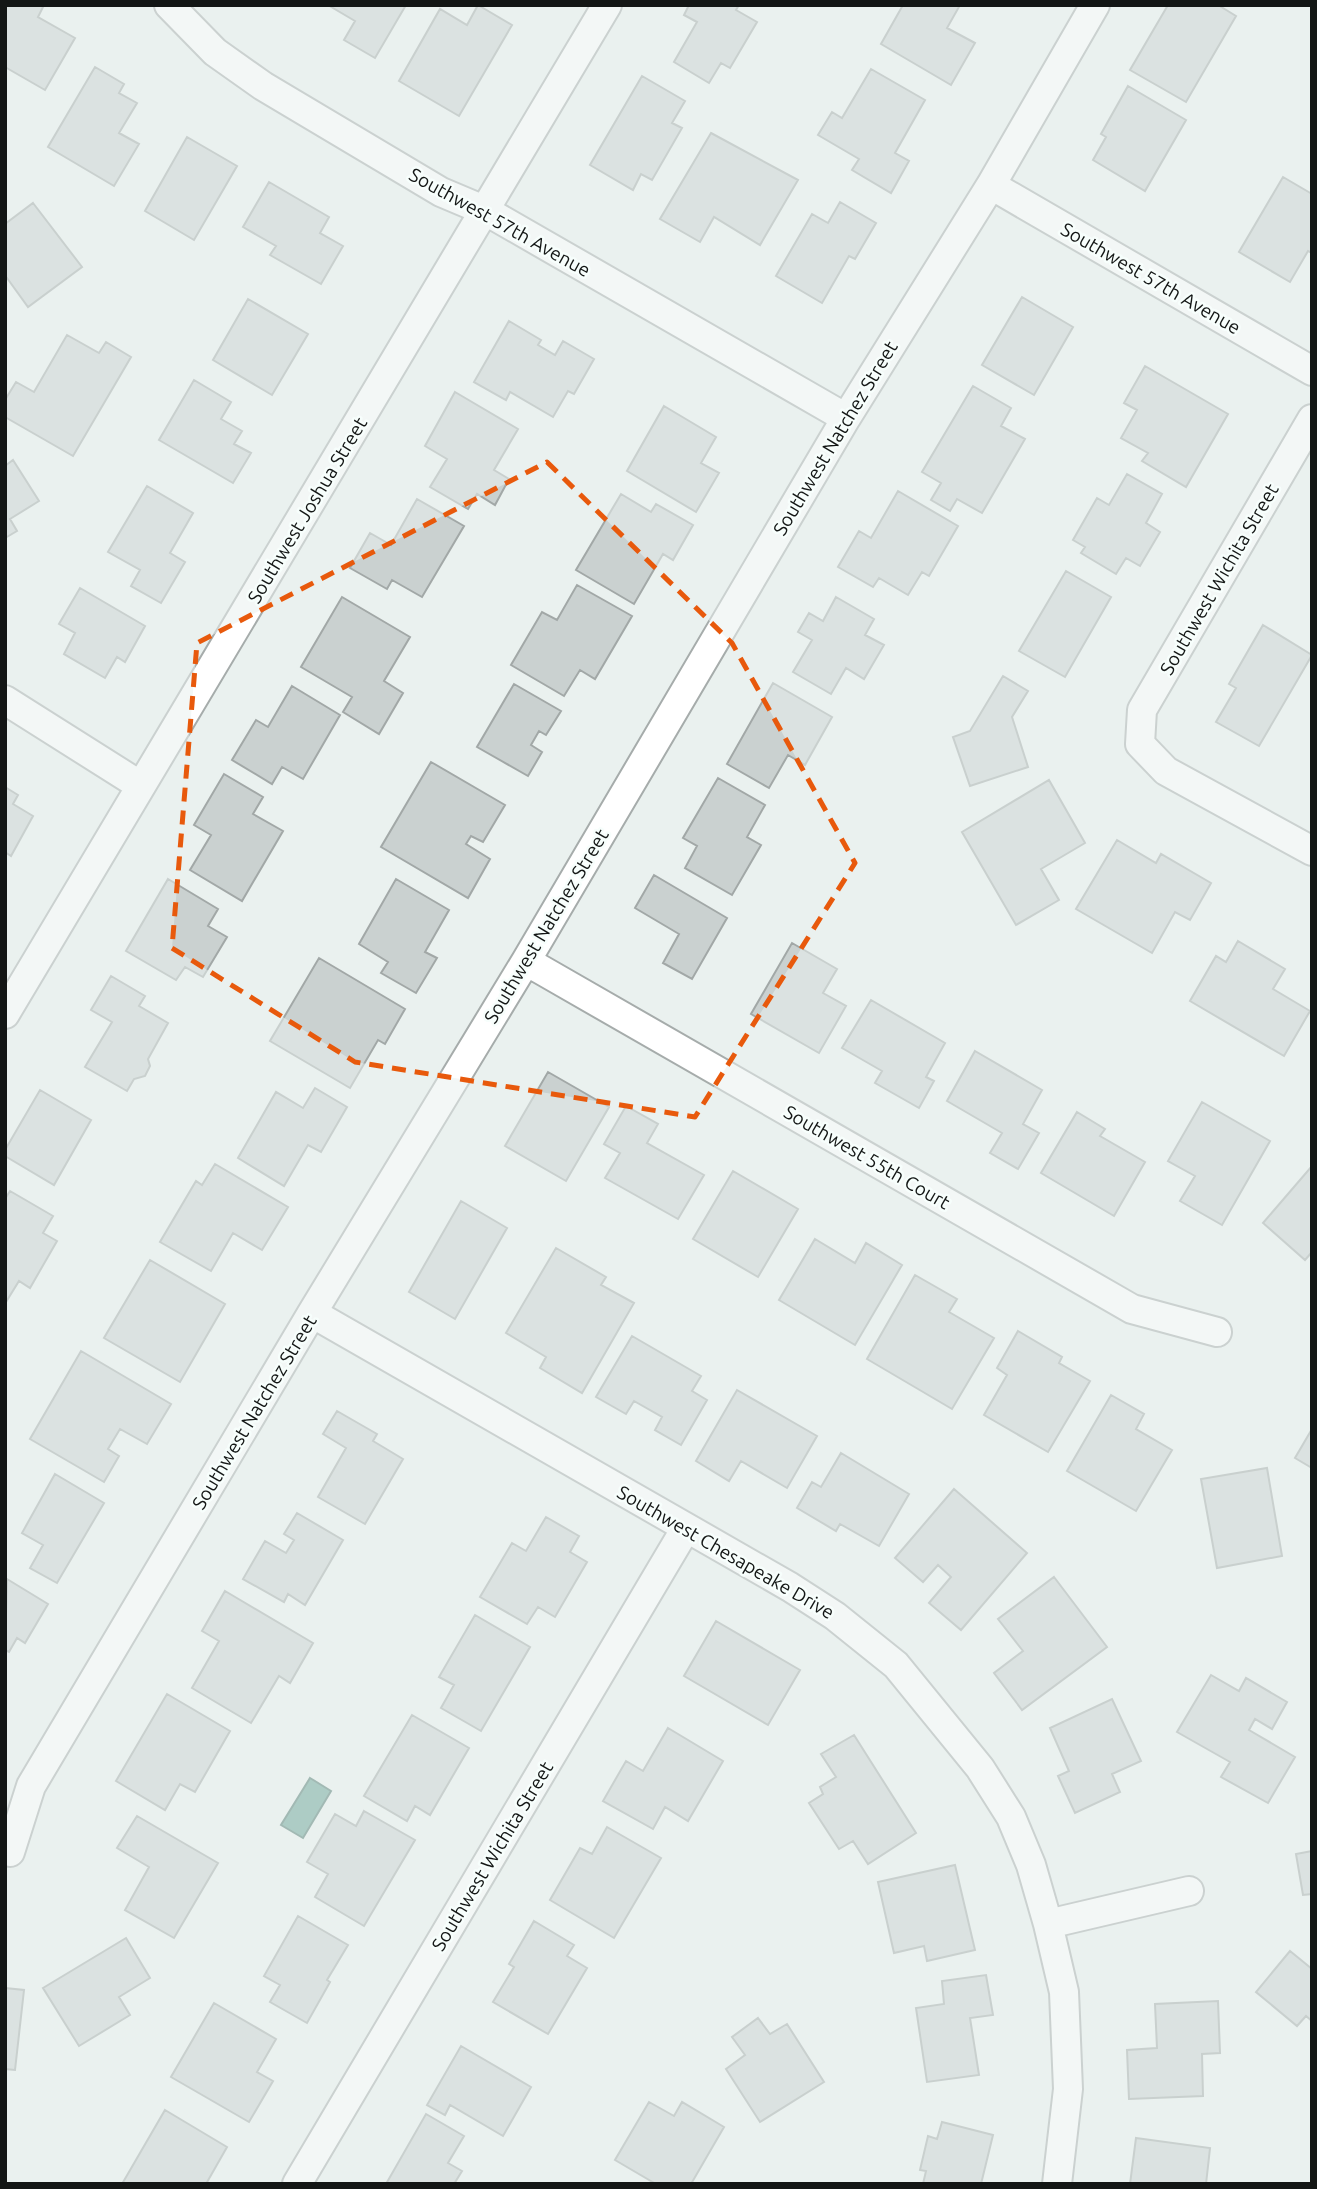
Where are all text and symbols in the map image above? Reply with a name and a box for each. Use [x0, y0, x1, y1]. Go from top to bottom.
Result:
street label: Southwest 57th Avenue [406, 163, 594, 281]
street label: Southwest 57th Avenue [1057, 218, 1245, 338]
street label: Southwest Natchez Street [768, 336, 902, 539]
street label: Southwest Joshua Street [243, 413, 372, 607]
street label: Southwest Wichita Street [1155, 479, 1283, 678]
street label: Southwest Natchez Street [479, 824, 613, 1027]
street label: Southwest 55th Court [780, 1101, 954, 1214]
street label: Southwest Natchez Street [187, 1310, 321, 1513]
street label: Southwest Chesapeake Drive [614, 1481, 838, 1623]
street label: Southwest Wichita Street [427, 1757, 558, 1955]

